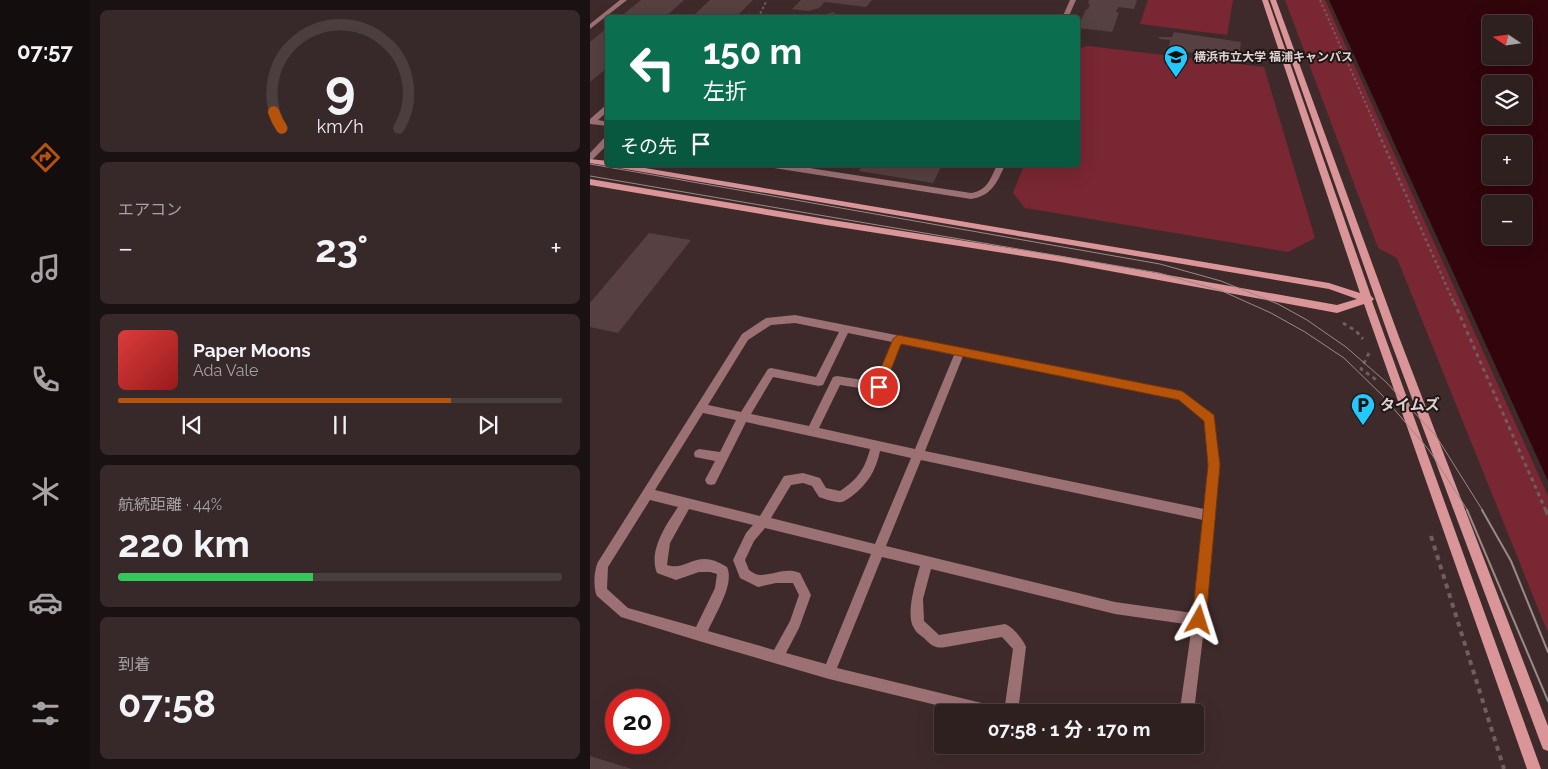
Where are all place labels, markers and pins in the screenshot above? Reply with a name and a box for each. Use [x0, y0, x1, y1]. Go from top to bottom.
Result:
school or university icon: 横浜市立大学 福浦キャンパス [1163, 44, 1189, 78]
place label: 横浜市立大学 福浦キャンパス [1194, 50, 1353, 64]
pin [858, 366, 900, 408]
parking icon: タイムズ [1350, 392, 1376, 426]
place label: タイムズ [1380, 396, 1440, 414]

